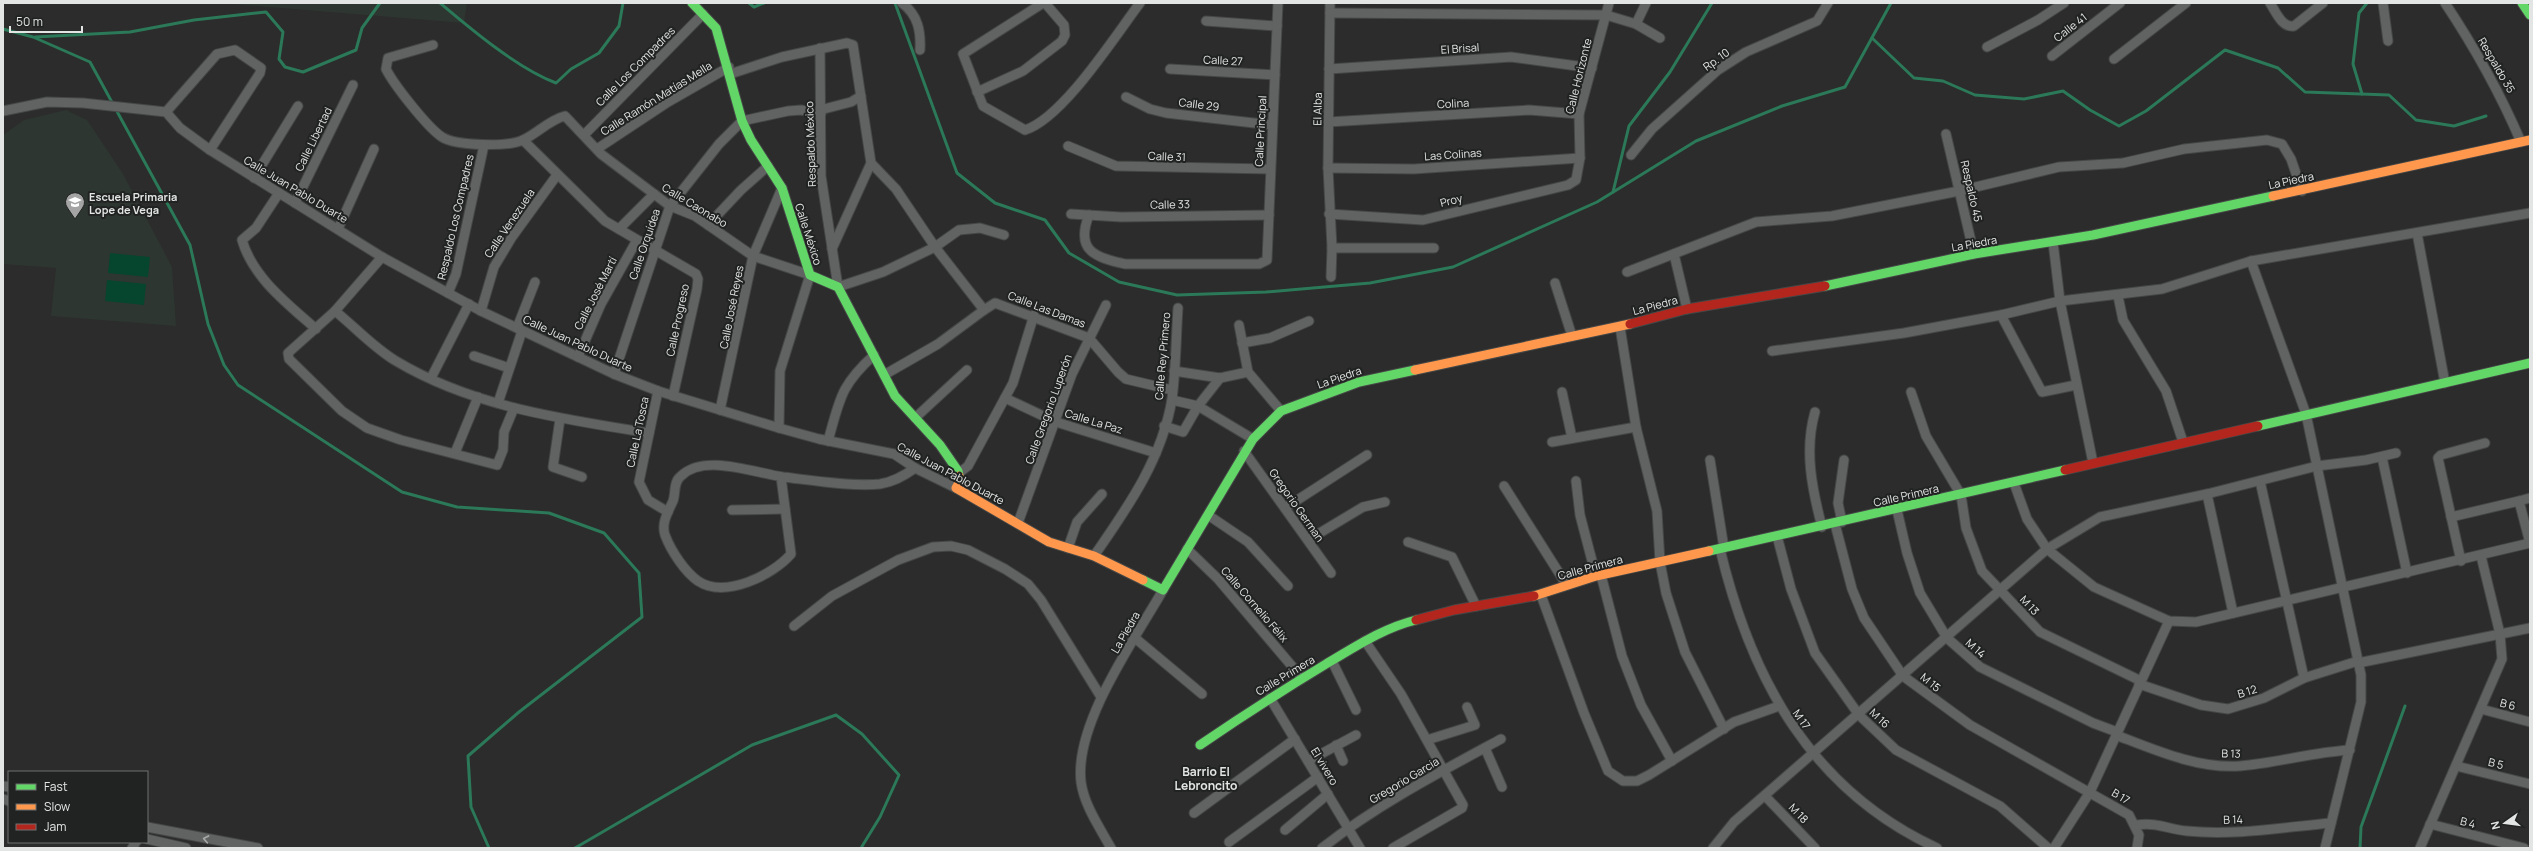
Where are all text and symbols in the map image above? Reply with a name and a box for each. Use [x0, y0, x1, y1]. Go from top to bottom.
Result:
scale bar [10, 8, 82, 34]
street label: Calle 41 [2050, 9, 2090, 45]
text: 50 m [16, 13, 43, 30]
street label: Calle Los Compadres [592, 23, 678, 109]
street label: Respaldo 35 [2475, 34, 2519, 96]
street label: Calle Horizonte [1561, 36, 1595, 115]
street label: El Brisal [1440, 39, 1480, 57]
street label: Rp. 10 [1700, 44, 1732, 74]
street label: Calle 27 [1203, 51, 1243, 69]
street label: Calle Ramón Matías Mella [597, 58, 715, 138]
street label: El Alba [1309, 92, 1325, 126]
street label: Calle 29 [1178, 94, 1220, 114]
street label: Calle Principal [1251, 95, 1269, 167]
street label: Colina [1437, 95, 1469, 111]
street label: Respaldo México [801, 100, 819, 187]
street label: Calle Libertad [291, 104, 335, 174]
street label: Las Colinas [1424, 144, 1482, 163]
street label: Calle 31 [1148, 148, 1186, 164]
street label: Calle Juan Pablo Duarte [241, 152, 351, 226]
street label: Respaldo Los Compadres [433, 152, 477, 281]
street label: Respaldo 45 [1958, 159, 1986, 223]
street label: La Piedra [2267, 168, 2315, 192]
street label: Calle Caonabo [659, 180, 731, 231]
street label: Calle Venezuela [480, 185, 538, 261]
place label: Escuela Primaria Lope de Vega [89, 189, 177, 217]
street label: Proy [1438, 190, 1464, 210]
school or university icon: Escuela Primaria Lope de Vega [64, 191, 86, 219]
street label: Calle 33 [1150, 196, 1190, 212]
street label: Calle México [792, 201, 826, 267]
street label: Calle Orquídea [625, 206, 663, 282]
street label: La Piedra [1950, 232, 1998, 254]
street label: Calle José Martí [570, 254, 620, 332]
street label: Calle José Reyes [716, 264, 746, 350]
street label: Calle Progreso [662, 282, 692, 358]
street label: Calle Las Damas [1006, 287, 1088, 331]
street label: La Piedra [1631, 292, 1679, 318]
street label: Calle Juan Pablo Duarte [521, 311, 636, 375]
street label: Calle Rey Primero [1151, 311, 1173, 401]
street label: Calle Gregorio Luperón [1021, 352, 1075, 466]
street label: La Piedra [1315, 362, 1363, 392]
street label: Calle La Tosca [622, 395, 652, 469]
street label: Calle La Paz [1063, 405, 1125, 437]
street label: Calle Juan Pablo Duarte [895, 438, 1008, 508]
street label: Gregorio German [1266, 465, 1328, 545]
street label: Calle Primera [1872, 480, 1940, 510]
street label: Calle Primera [1556, 551, 1624, 583]
street label: Calle Cornelio Félix [1218, 563, 1292, 645]
street label: M 13 [2017, 592, 2043, 618]
street label: La Piedra [1107, 608, 1143, 656]
street label: M 14 [1963, 635, 1989, 661]
street label: Calle Primera [1253, 651, 1317, 699]
street label: M 15 [1918, 669, 1944, 695]
street label: B 12 [2235, 681, 2259, 701]
street label: B 6 [2498, 695, 2518, 713]
street label: M 16 [1867, 705, 1893, 731]
street label: M 17 [1790, 706, 1814, 732]
street label: El vivero [1308, 744, 1342, 788]
street label: B 13 [2221, 745, 2241, 761]
street label: Gregorio Garcia [1366, 753, 1442, 807]
street label: B 5 [2487, 754, 2505, 772]
district label: Barrio El Lebroncito [1175, 763, 1237, 794]
legend [8, 771, 148, 843]
text: Fast [44, 778, 68, 795]
street label: B 17 [2109, 785, 2133, 807]
text: Slow [44, 798, 70, 815]
street label: M 18 [1786, 800, 1812, 826]
north arrow [2485, 803, 2525, 843]
street label: B 14 [2223, 811, 2243, 827]
street label: B 4 [2459, 813, 2477, 831]
text: Jam [44, 818, 66, 835]
text: N [2487, 820, 2503, 831]
one-way arrow [203, 835, 209, 843]

